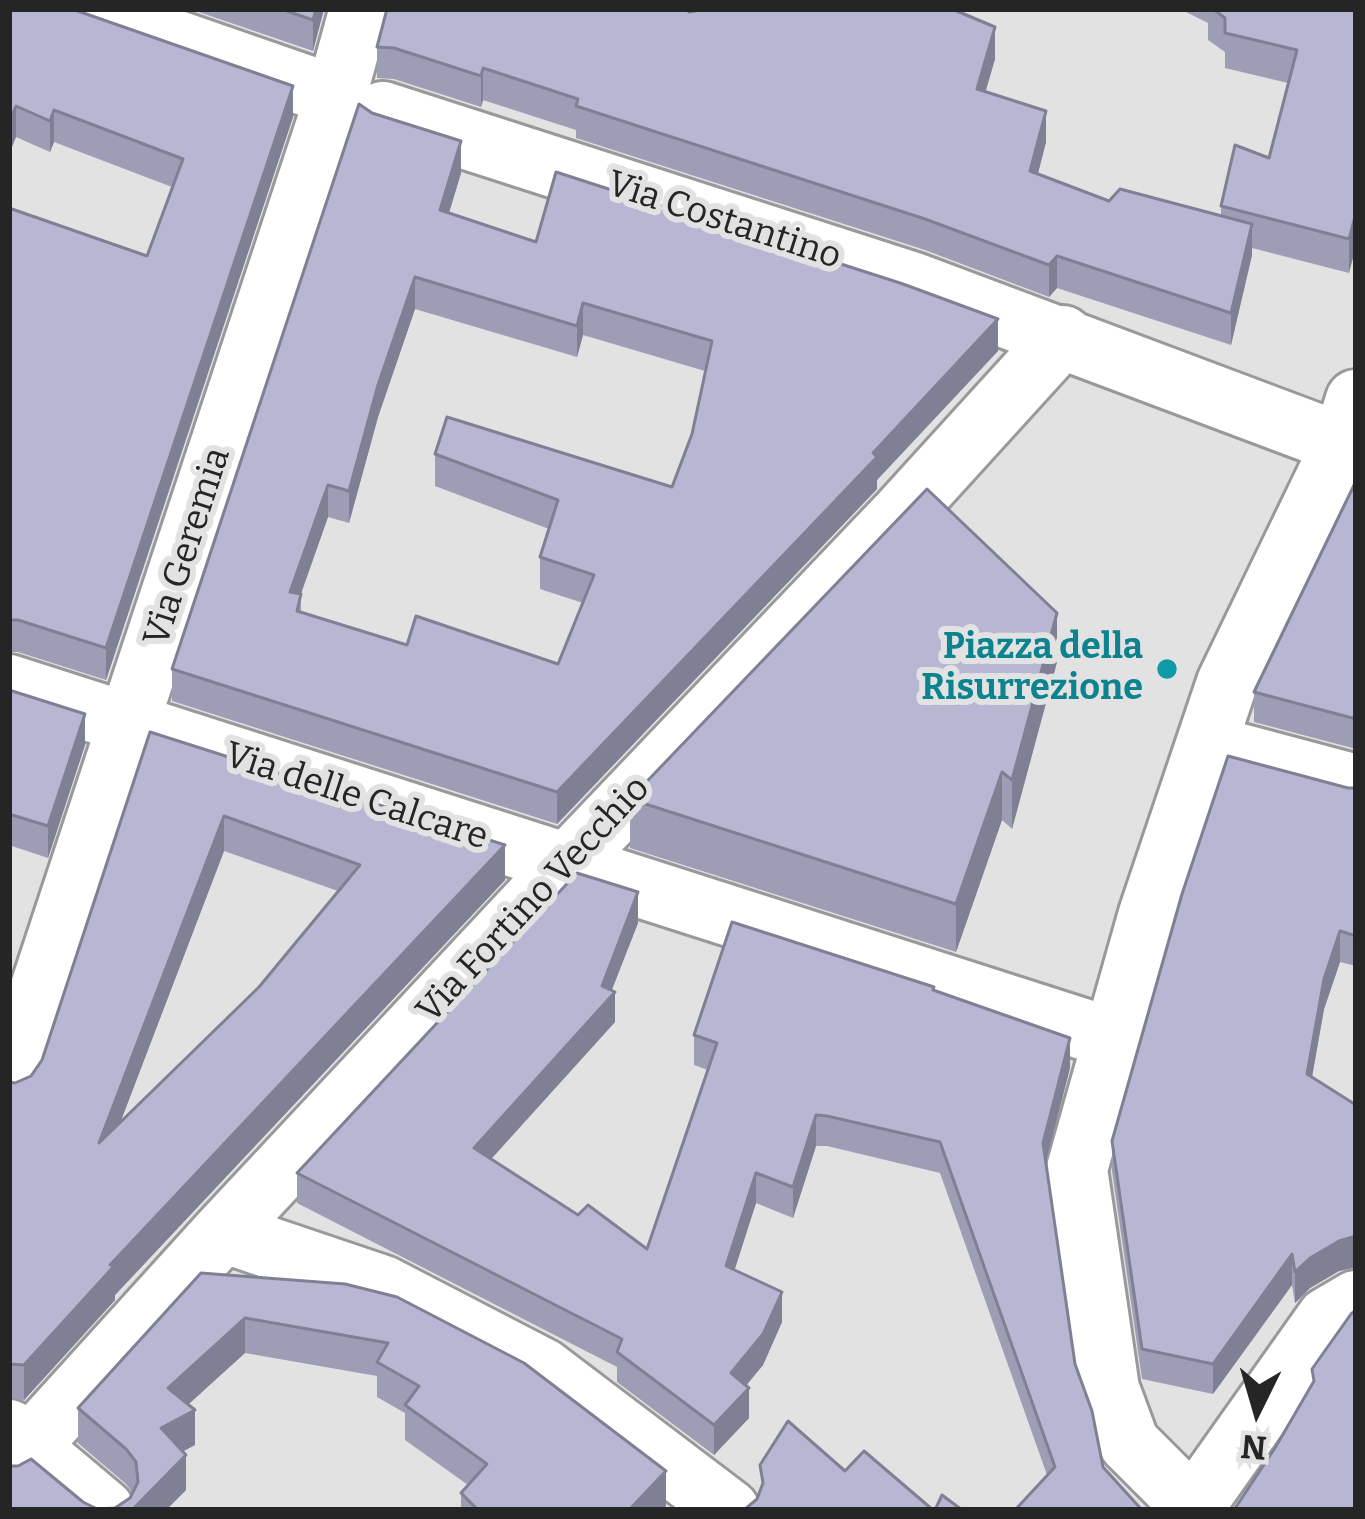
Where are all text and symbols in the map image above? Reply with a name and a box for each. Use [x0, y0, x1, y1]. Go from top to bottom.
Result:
street label: Via Costantino [602, 163, 846, 279]
street label: Via Geremia [136, 443, 240, 651]
place label: Piazza della Risurrezione [921, 626, 1143, 711]
marker: Piazza della Risurrezione [1154, 656, 1180, 682]
street label: Via delle Calcare [219, 734, 493, 860]
street label: Via Fortino Vecchio [409, 768, 659, 1032]
north arrow [1197, 1351, 1317, 1471]
text: N [1239, 1426, 1268, 1468]

